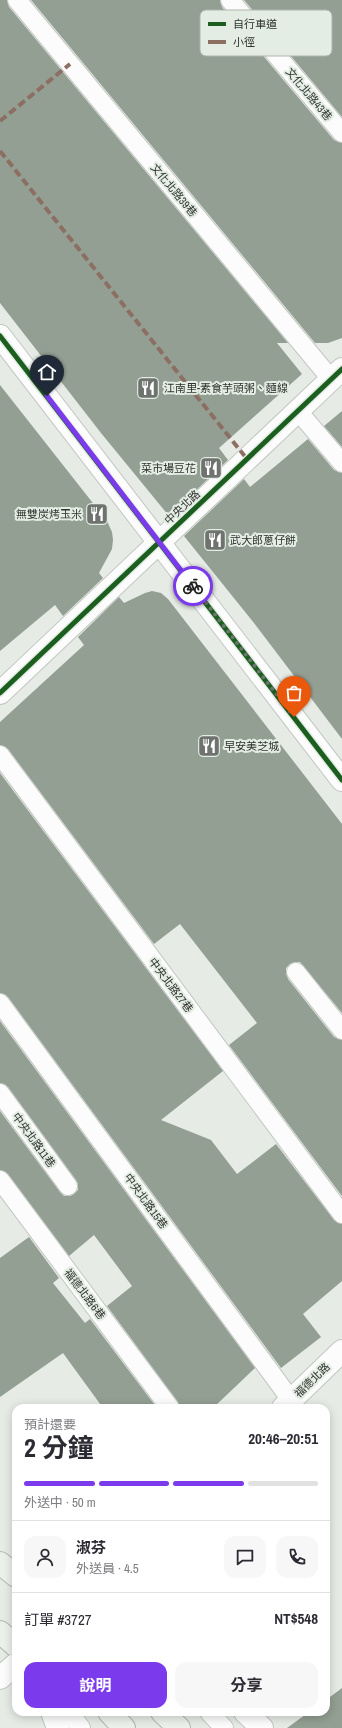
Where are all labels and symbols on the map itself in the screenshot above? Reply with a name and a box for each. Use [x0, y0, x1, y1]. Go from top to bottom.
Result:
legend [200, 10, 332, 56]
text: 自行車道 [233, 17, 277, 31]
text: 小徑 [233, 35, 255, 49]
street label: 文化北路43巷 [283, 65, 335, 123]
street label: 文化北路39巷 [148, 161, 200, 219]
pin [30, 355, 64, 396]
restaurant icon: 江南里-素食芋頭粥、麵線 [135, 375, 161, 401]
place label: 江南里-素食芋頭粥、麵線 [164, 381, 288, 395]
restaurant icon: 菜市場豆花 [198, 455, 224, 481]
place label: 菜市場豆花 [141, 461, 196, 475]
street label: 中央北路 [161, 487, 203, 527]
restaurant icon: 無雙炭烤玉米 [84, 501, 110, 527]
place label: 無雙炭烤玉米 [16, 507, 82, 521]
restaurant icon: 武大郎蔥仔餅 [202, 527, 228, 553]
place label: 武大郎蔥仔餅 [230, 533, 296, 547]
courier [173, 566, 213, 606]
pin [277, 676, 311, 717]
restaurant icon: 早安美芝城 [196, 733, 222, 759]
place label: 早安美芝城 [224, 739, 279, 753]
street label: 中央北路27巷 [146, 955, 196, 1015]
street label: 中央北路11巷 [9, 1110, 59, 1170]
street label: 中央北路15巷 [121, 1171, 171, 1231]
street label: 福德北路6巷 [61, 1266, 109, 1322]
street label: 福德北路 [291, 1360, 333, 1400]

